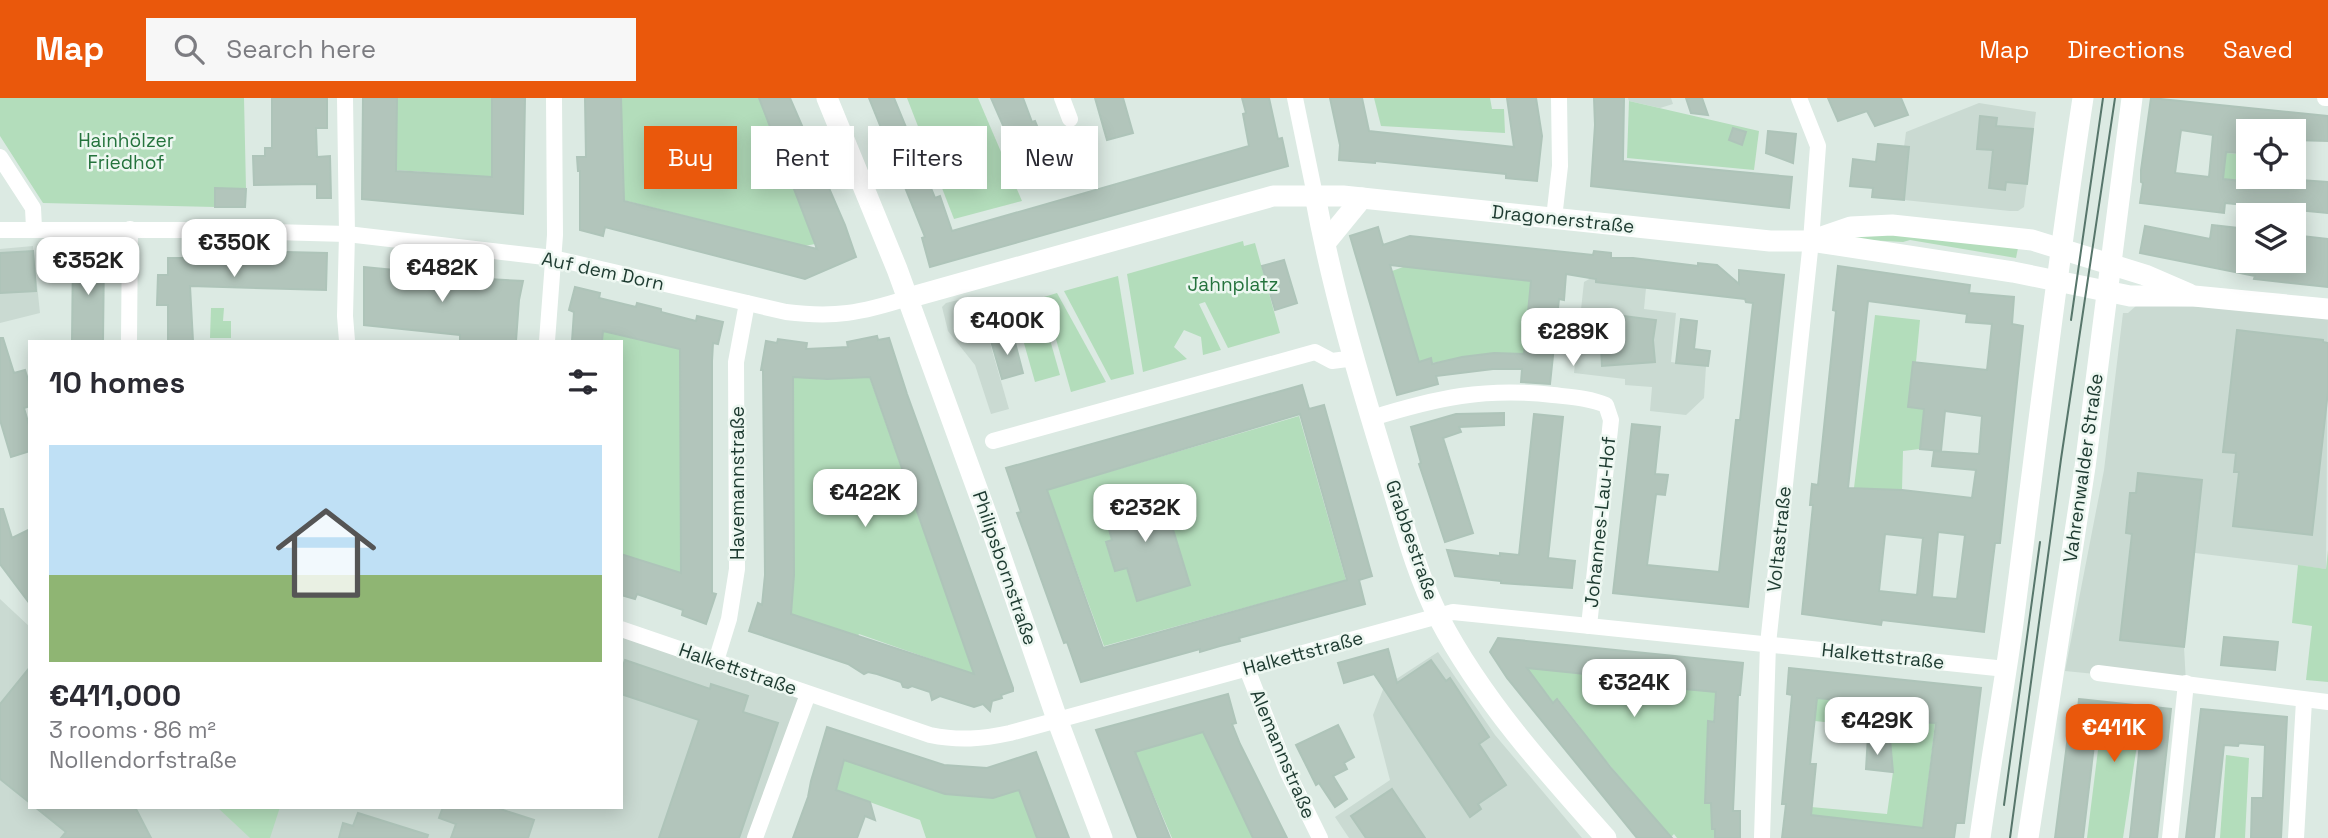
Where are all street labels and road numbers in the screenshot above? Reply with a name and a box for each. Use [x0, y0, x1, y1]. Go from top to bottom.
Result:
street label: Dragonerstraße [1490, 199, 1636, 239]
street label: Auf dem Dorn [539, 246, 667, 296]
street label: Vahrenwalder Straße [2057, 372, 2109, 564]
street label: Havemannstraße [725, 406, 750, 560]
street label: Johannes-Lau-Hof [1579, 435, 1621, 609]
street label: Grabbestraße [1380, 477, 1444, 603]
street label: Voltastraße [1761, 485, 1797, 593]
street label: Philipsbornstraße [967, 488, 1043, 648]
street label: Halkettstraße [1240, 625, 1366, 681]
street label: Halkettstraße [676, 637, 800, 701]
street label: Halkettstraße [1820, 637, 1946, 675]
street label: Alemannstraße [1245, 686, 1321, 822]

